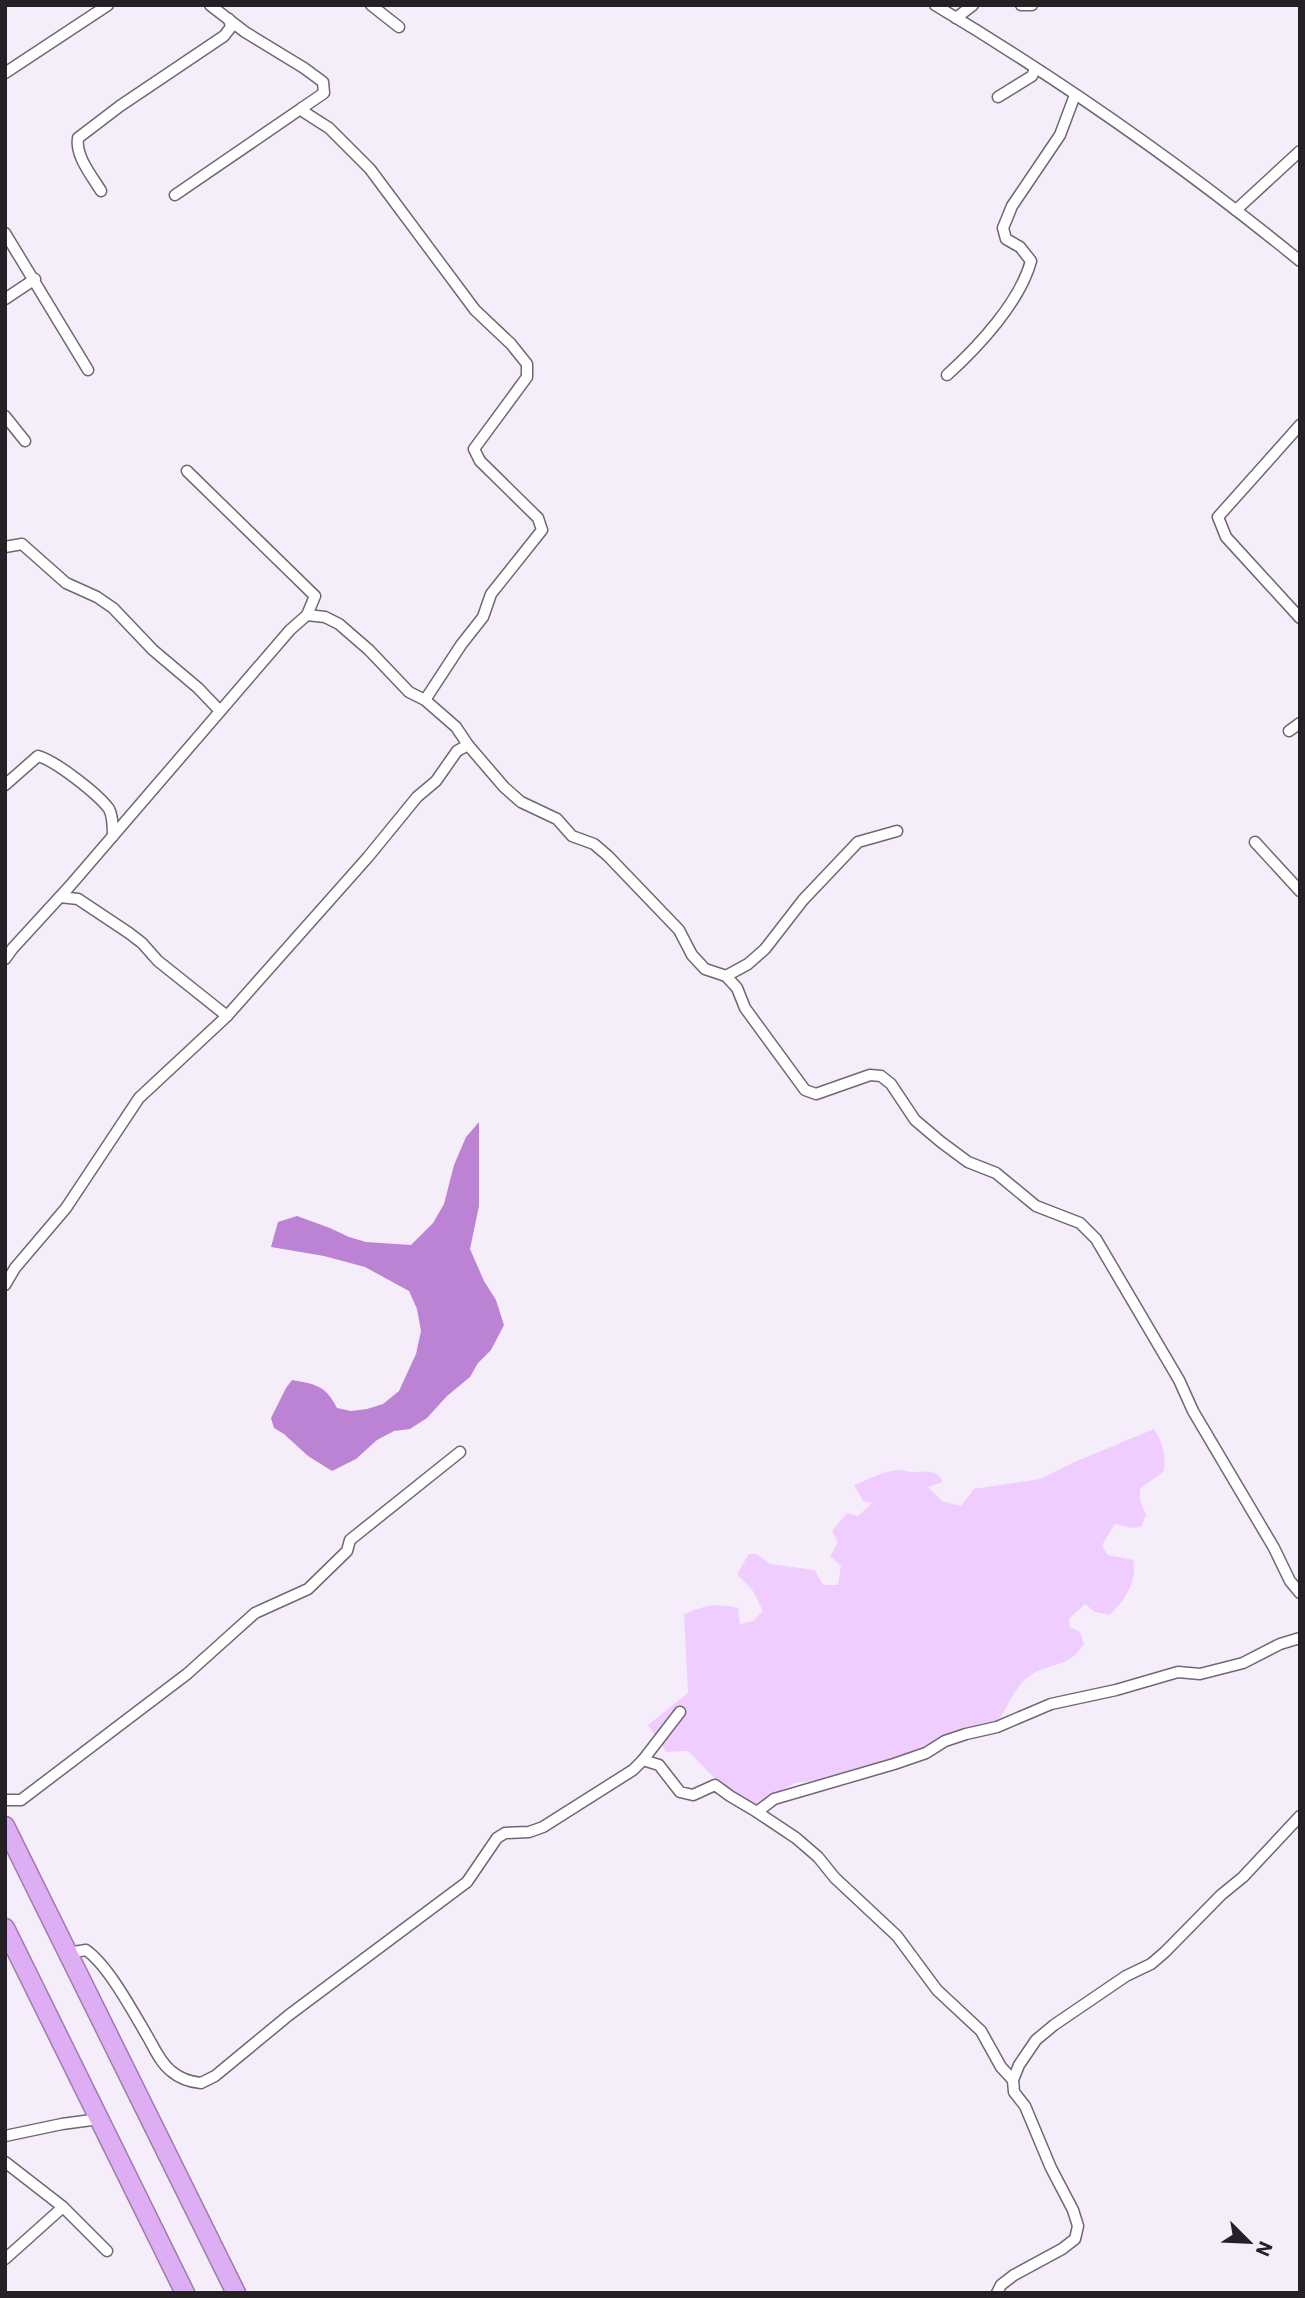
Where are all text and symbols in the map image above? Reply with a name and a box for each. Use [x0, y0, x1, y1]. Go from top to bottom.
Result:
north arrow [1214, 2207, 1284, 2277]
text: N [1251, 2238, 1277, 2260]

